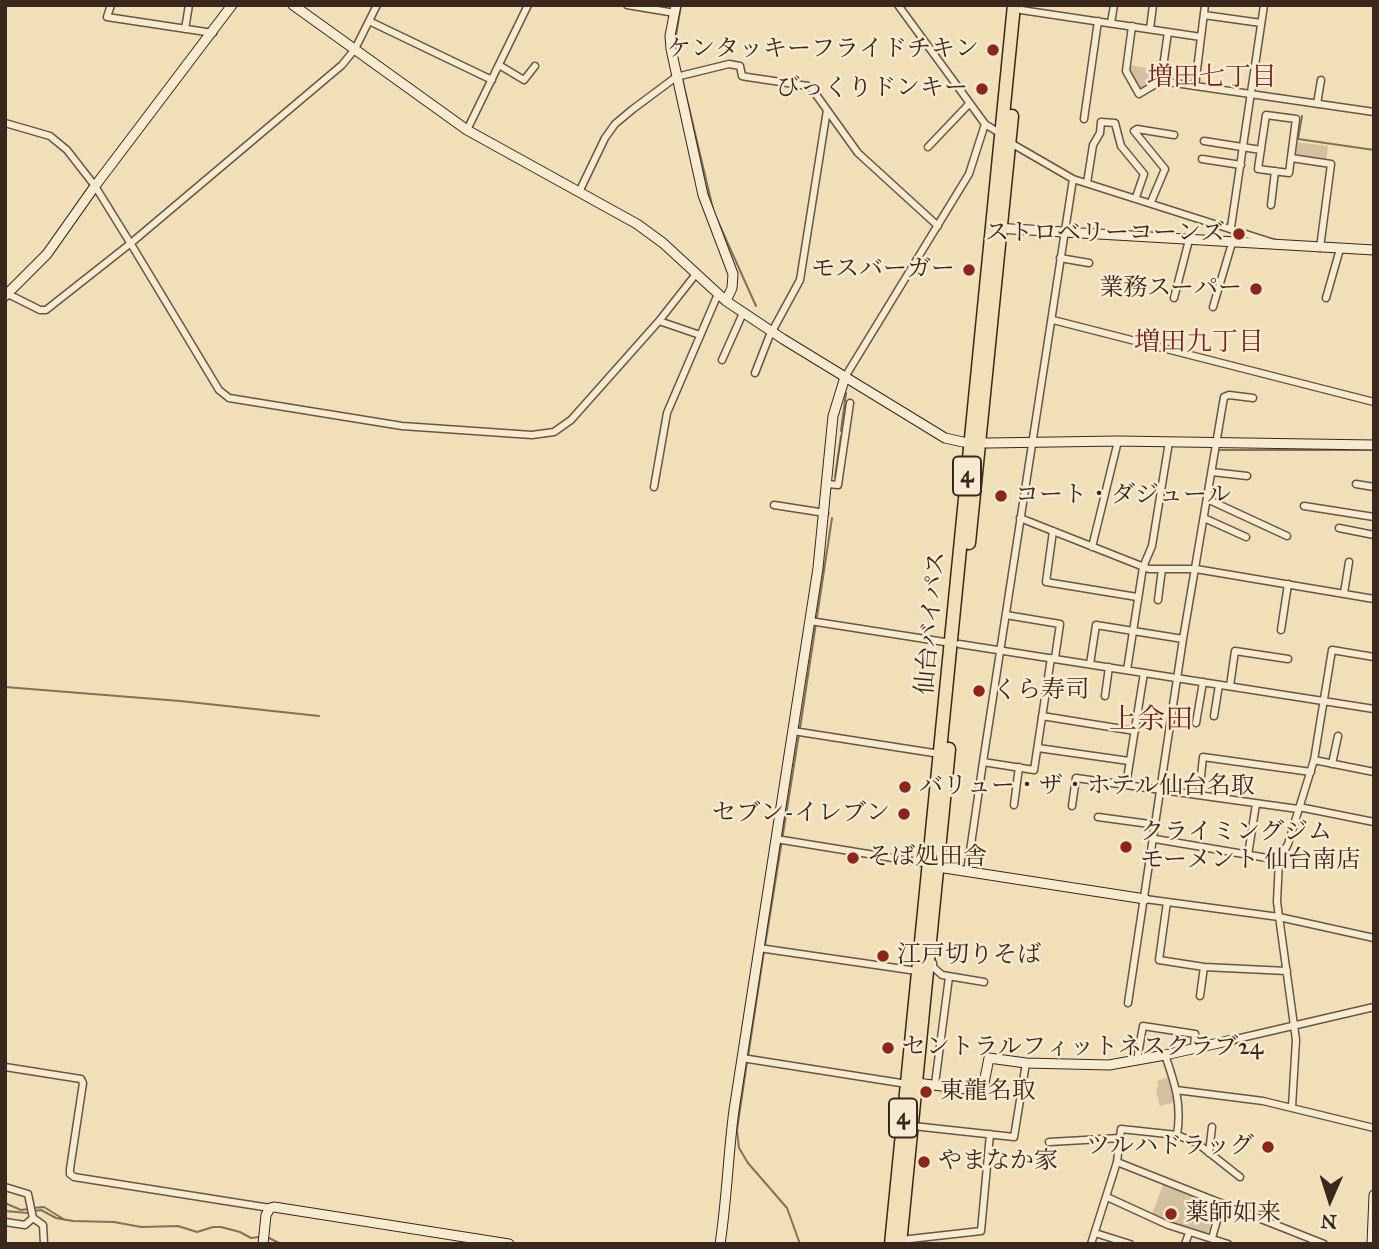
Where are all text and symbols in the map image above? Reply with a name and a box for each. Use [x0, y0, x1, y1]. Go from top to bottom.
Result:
place label: ケンタッキーフライドチキン [667, 36, 979, 64]
marker: ケンタッキーフライドチキン [985, 42, 1001, 58]
district label: 増田七丁目 [1147, 63, 1277, 95]
place label: びっくりドンキー [776, 75, 968, 103]
marker: びっくりドンキー [974, 81, 990, 97]
place label: ストロベリーコーンズ [985, 220, 1225, 248]
marker: ストロベリーコーンズ [1231, 226, 1247, 242]
place label: モスバーガー [811, 256, 955, 284]
marker: モスバーガー [961, 262, 977, 278]
place label: 業務スーパー [1099, 275, 1242, 303]
marker: 業務スーパー [1248, 281, 1264, 297]
district label: 増田九丁目 [1134, 328, 1264, 360]
road number: 4 [953, 456, 981, 496]
place label: コート・ダジュール [1015, 482, 1231, 510]
marker: コート・ダジュール [993, 488, 1009, 504]
street label: 仙台バイパス [911, 550, 953, 696]
place label: くら寿司 [993, 677, 1089, 705]
marker: くら寿司 [971, 683, 987, 699]
district label: 上余田 [1109, 704, 1193, 738]
place label: バリュー・ザ・ホテル仙台名取 [919, 773, 1255, 801]
marker: バリュー・ザ・ホテル仙台名取 [897, 779, 913, 795]
place label: セブン-イレブン [712, 800, 890, 828]
marker: セブン-イレブン [896, 806, 912, 822]
place label: クライミングジム モーメント 仙台南店 [1140, 819, 1360, 875]
marker: クライミングジム モーメント 仙台南店 [1118, 839, 1134, 855]
place label: そば処田舎 [867, 844, 987, 872]
marker: そば処田舎 [845, 850, 861, 866]
place label: 江戸切りそば [897, 942, 1041, 970]
marker: 江戸切りそば [875, 948, 891, 964]
place label: セントラルフィットネスクラブ24 [902, 1034, 1263, 1062]
marker: セントラルフィットネスクラブ24 [880, 1040, 896, 1056]
place label: 東龍名取 [940, 1078, 1036, 1106]
marker: 東龍名取 [918, 1084, 934, 1100]
road number: 4 [889, 1098, 917, 1138]
place label: ツルハドラッグ [1086, 1133, 1254, 1161]
marker: ツルハドラッグ [1260, 1139, 1276, 1155]
place label: やまなか家 [938, 1148, 1058, 1176]
marker: やまなか家 [916, 1154, 932, 1170]
north arrow [1295, 1165, 1365, 1235]
place label: 薬師如来 [1185, 1200, 1281, 1228]
marker: 薬師如来 [1163, 1206, 1179, 1222]
text: N [1320, 1210, 1338, 1233]

